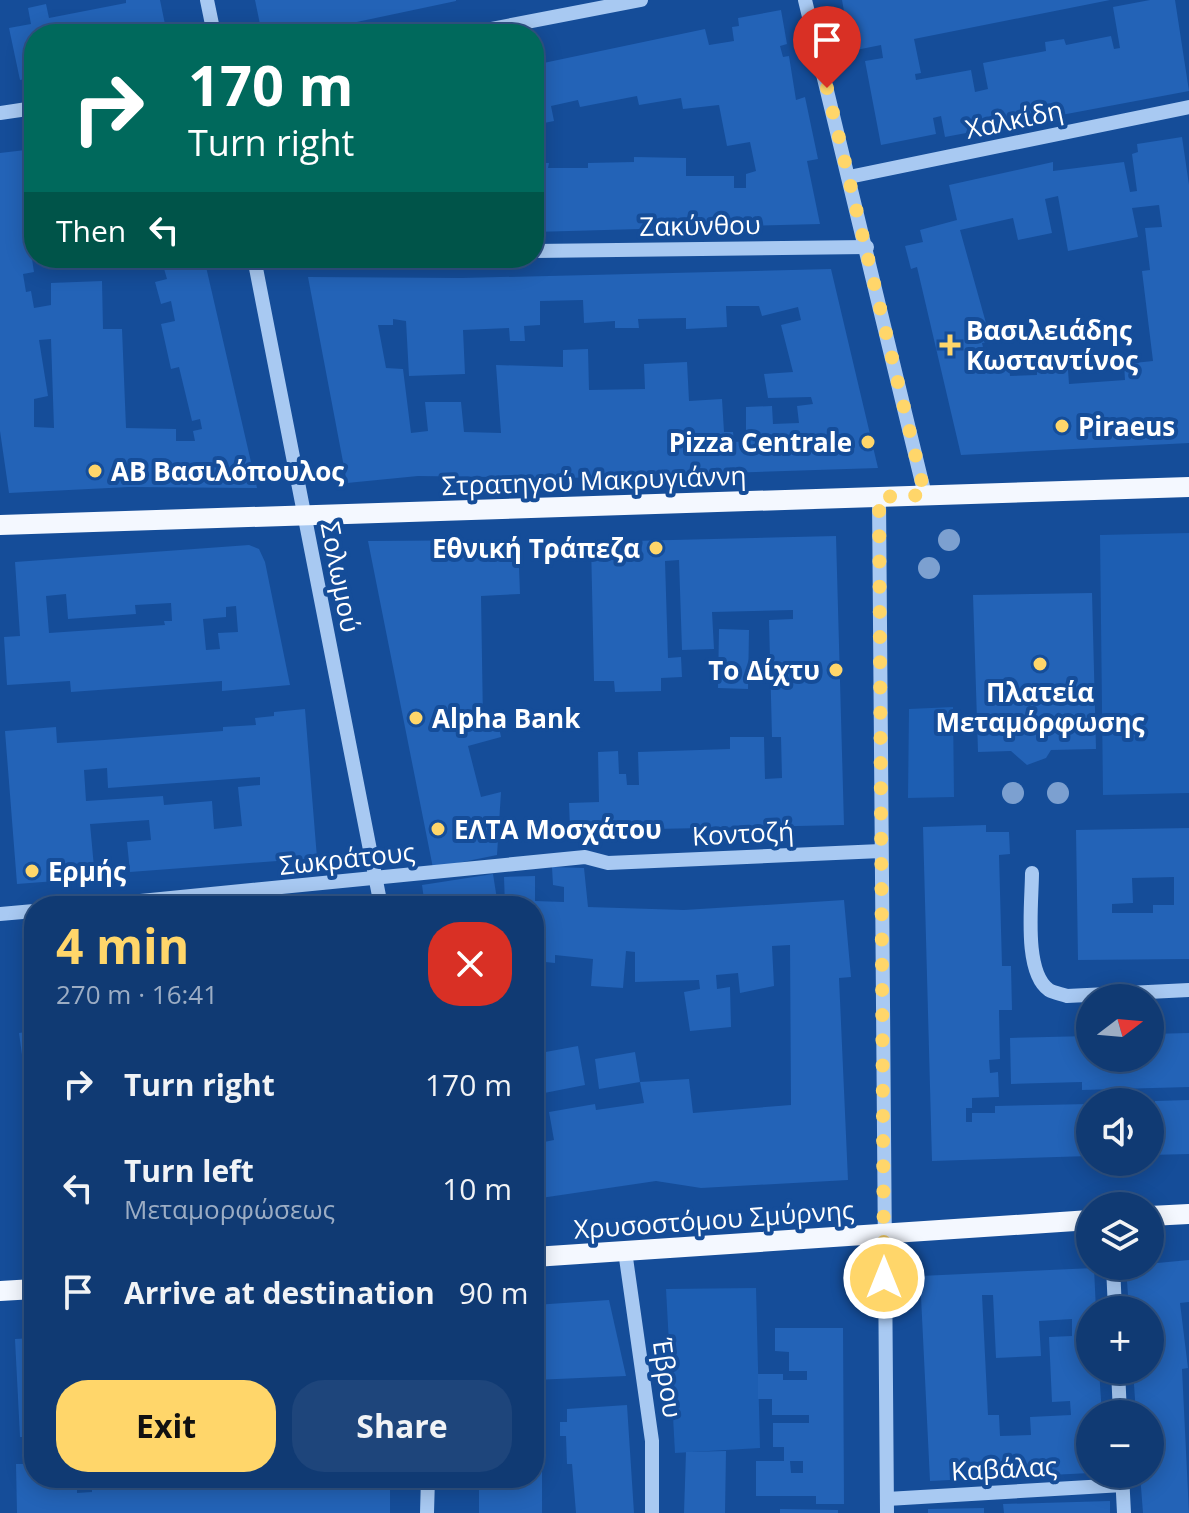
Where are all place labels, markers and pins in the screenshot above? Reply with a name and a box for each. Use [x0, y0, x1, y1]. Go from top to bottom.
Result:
pin [793, 6, 861, 88]
place label: Βασιλειάδης Κωσταντίνος [966, 312, 1138, 378]
marker: Βασιλειάδης Κωσταντίνος [941, 336, 959, 354]
place label: Piraeus [1078, 408, 1175, 444]
marker: Piraeus [1053, 417, 1071, 435]
place label: Pizza Centrale [669, 424, 852, 460]
marker: Pizza Centrale [859, 433, 877, 451]
place label: ΑΒ Βασιλόπουλος [111, 453, 344, 489]
marker: ΑΒ Βασιλόπουλος [86, 462, 104, 480]
place label: Εθνική Τράπεζα [432, 530, 640, 566]
marker: Εθνική Τράπεζα [647, 539, 665, 557]
place label: Το Δίχτυ [708, 652, 820, 688]
marker: Πλατεία Μεταμόρφωσης [1031, 655, 1049, 673]
marker: Το Δίχτυ [827, 661, 845, 679]
place label: Πλατεία Μεταμόρφωσης [935, 674, 1145, 740]
place label: Alpha Bank [432, 700, 581, 736]
marker: Alpha Bank [407, 709, 425, 727]
place label: ΕΛΤΑ Μοσχάτου [454, 811, 662, 847]
marker: ΕΛΤΑ Μοσχάτου [429, 820, 447, 838]
place label: Ερμής [48, 853, 126, 889]
marker: Ερμής [23, 862, 41, 880]

